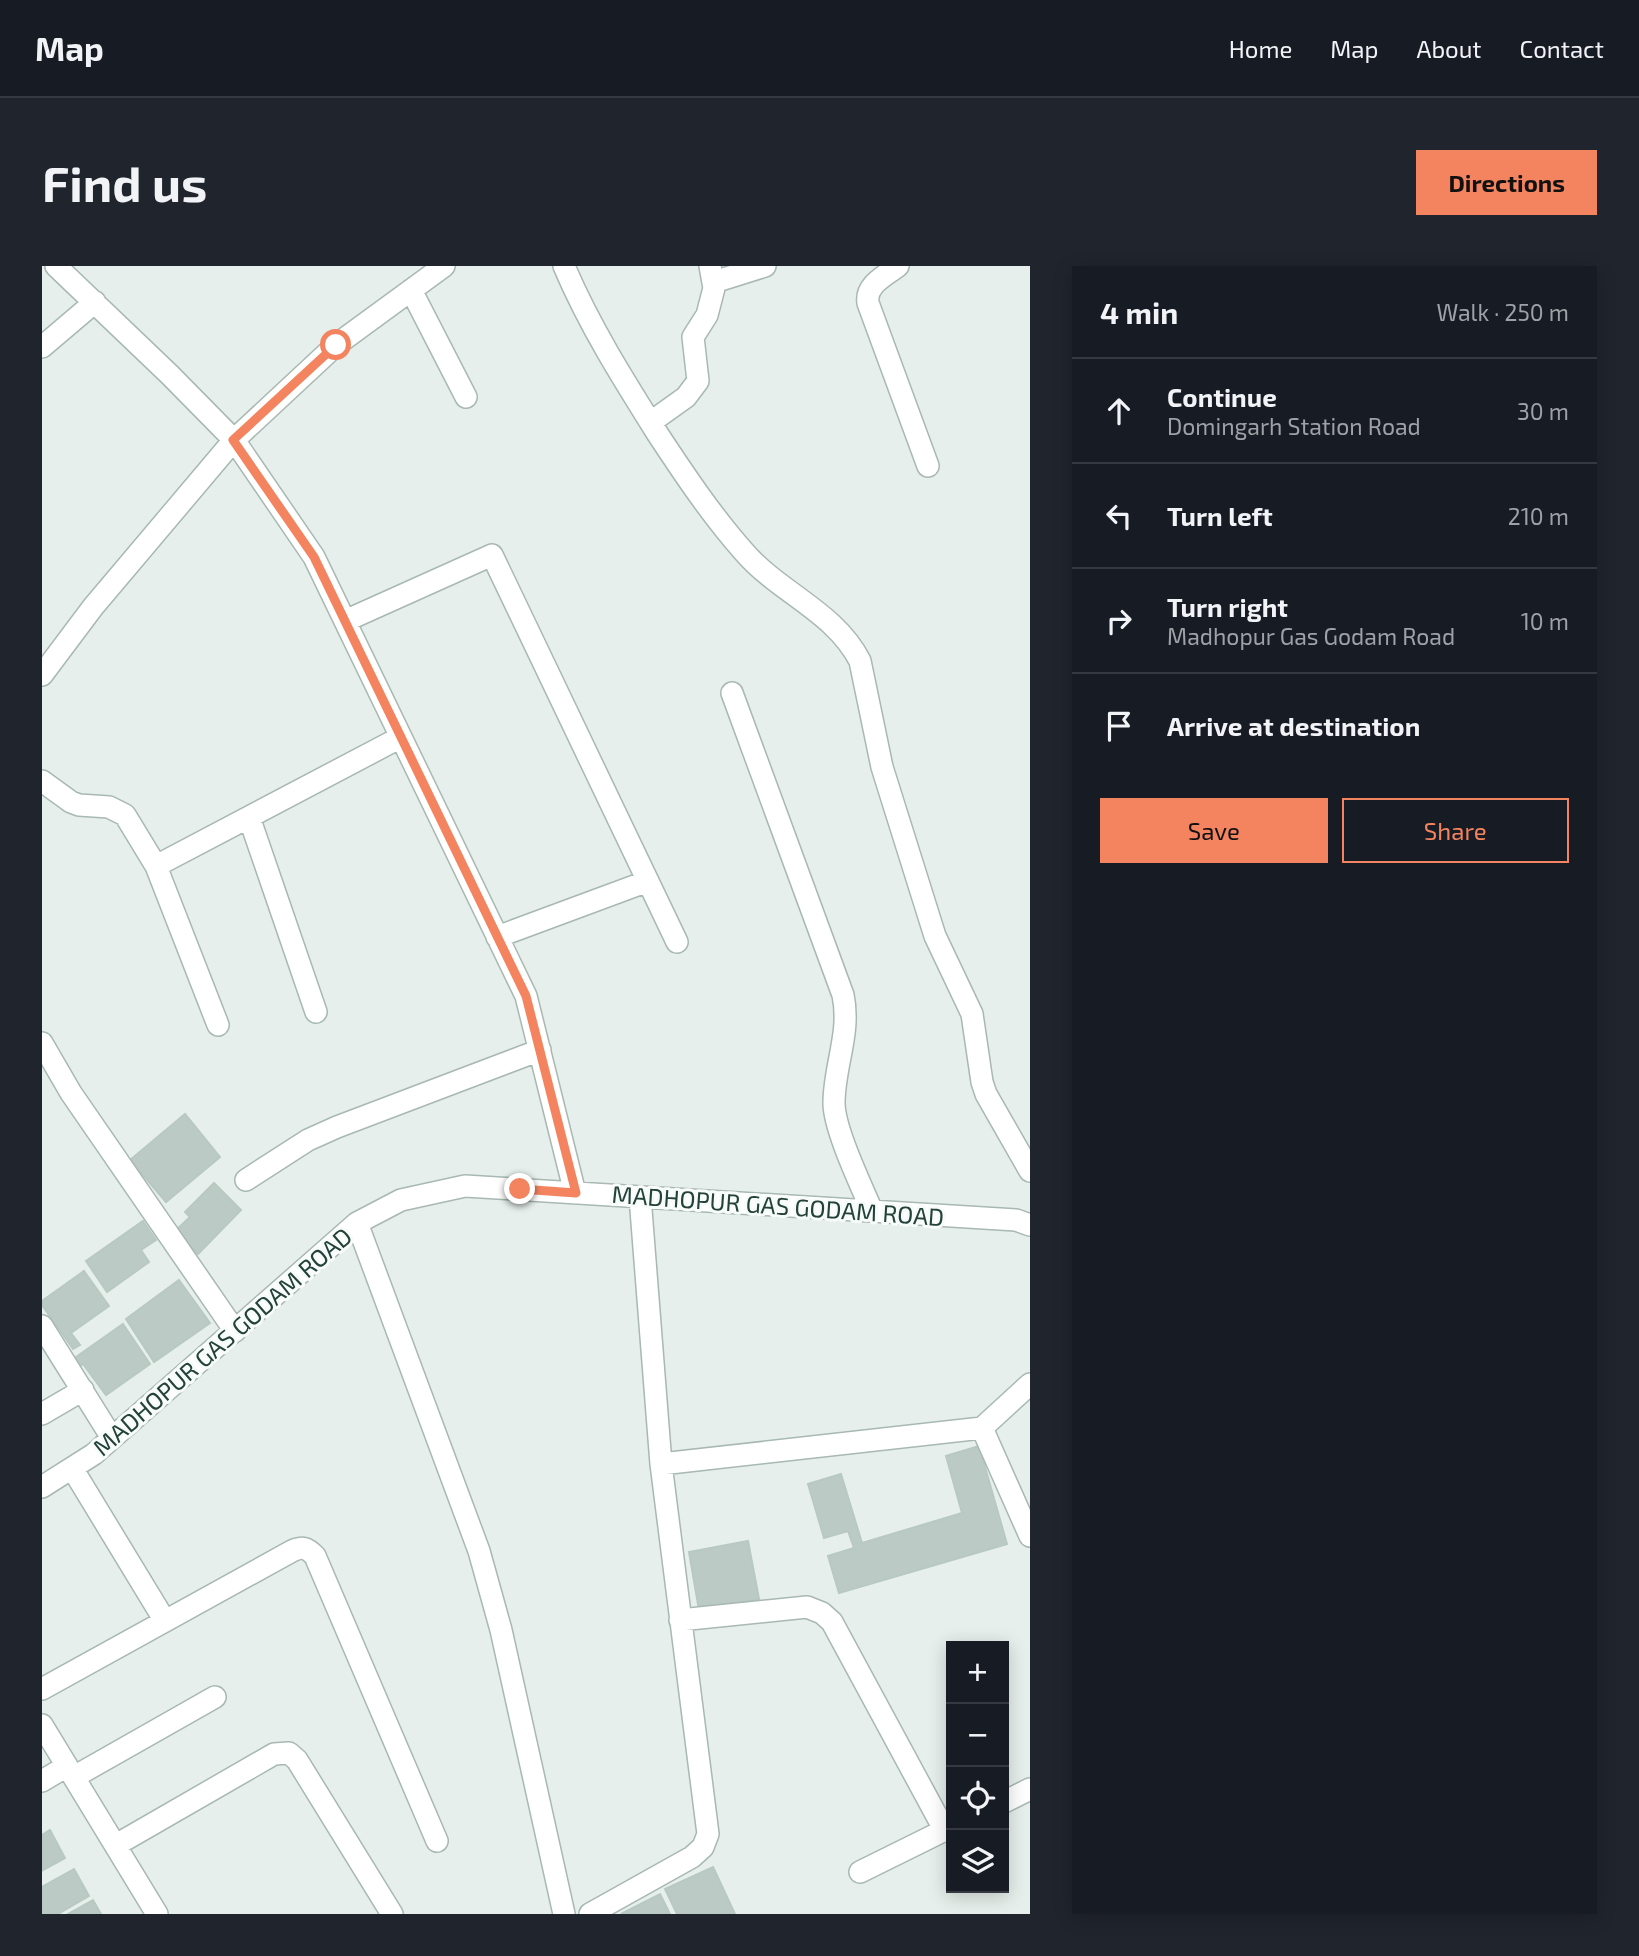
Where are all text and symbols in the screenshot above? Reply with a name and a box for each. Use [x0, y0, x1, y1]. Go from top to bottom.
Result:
text: Map [35, 28, 104, 68]
text: Home [1229, 34, 1292, 63]
text: Map [1330, 34, 1378, 63]
text: About [1416, 34, 1482, 63]
text: Contact [1520, 34, 1604, 63]
button: Directions [1416, 150, 1597, 215]
text: Find us [42, 153, 207, 212]
text: 4 min [1100, 294, 1178, 330]
text: Walk · 250 m [1436, 298, 1569, 326]
route start [320, 329, 351, 360]
text: Continue [1167, 381, 1277, 412]
icon: ahead [1100, 392, 1138, 430]
text: 30 m [1517, 397, 1569, 425]
text: Domingarh Station Road [1167, 412, 1421, 440]
icon: left [1100, 497, 1138, 535]
text: Turn left [1167, 500, 1273, 531]
text: 210 m [1508, 502, 1569, 530]
text: Turn right [1167, 591, 1288, 622]
icon: right [1100, 602, 1138, 640]
text: 10 m [1521, 607, 1569, 635]
text: Madhopur Gas Godam Road [1167, 622, 1455, 650]
icon: arrive [1100, 707, 1138, 745]
text: Arrive at destination [1167, 710, 1420, 741]
button: Save [1100, 798, 1328, 863]
button: Share [1342, 798, 1569, 863]
route end [504, 1173, 535, 1204]
street label: MADHOPUR GAS GODAM ROAD [611, 1179, 945, 1231]
street label: MADHOPUR GAS GODAM ROAD [87, 1221, 357, 1461]
map controls [946, 1641, 1009, 1893]
button: + [946, 1641, 1009, 1704]
button: − [946, 1704, 1009, 1767]
button: locate [946, 1767, 1009, 1830]
button: layers [946, 1830, 1009, 1893]

